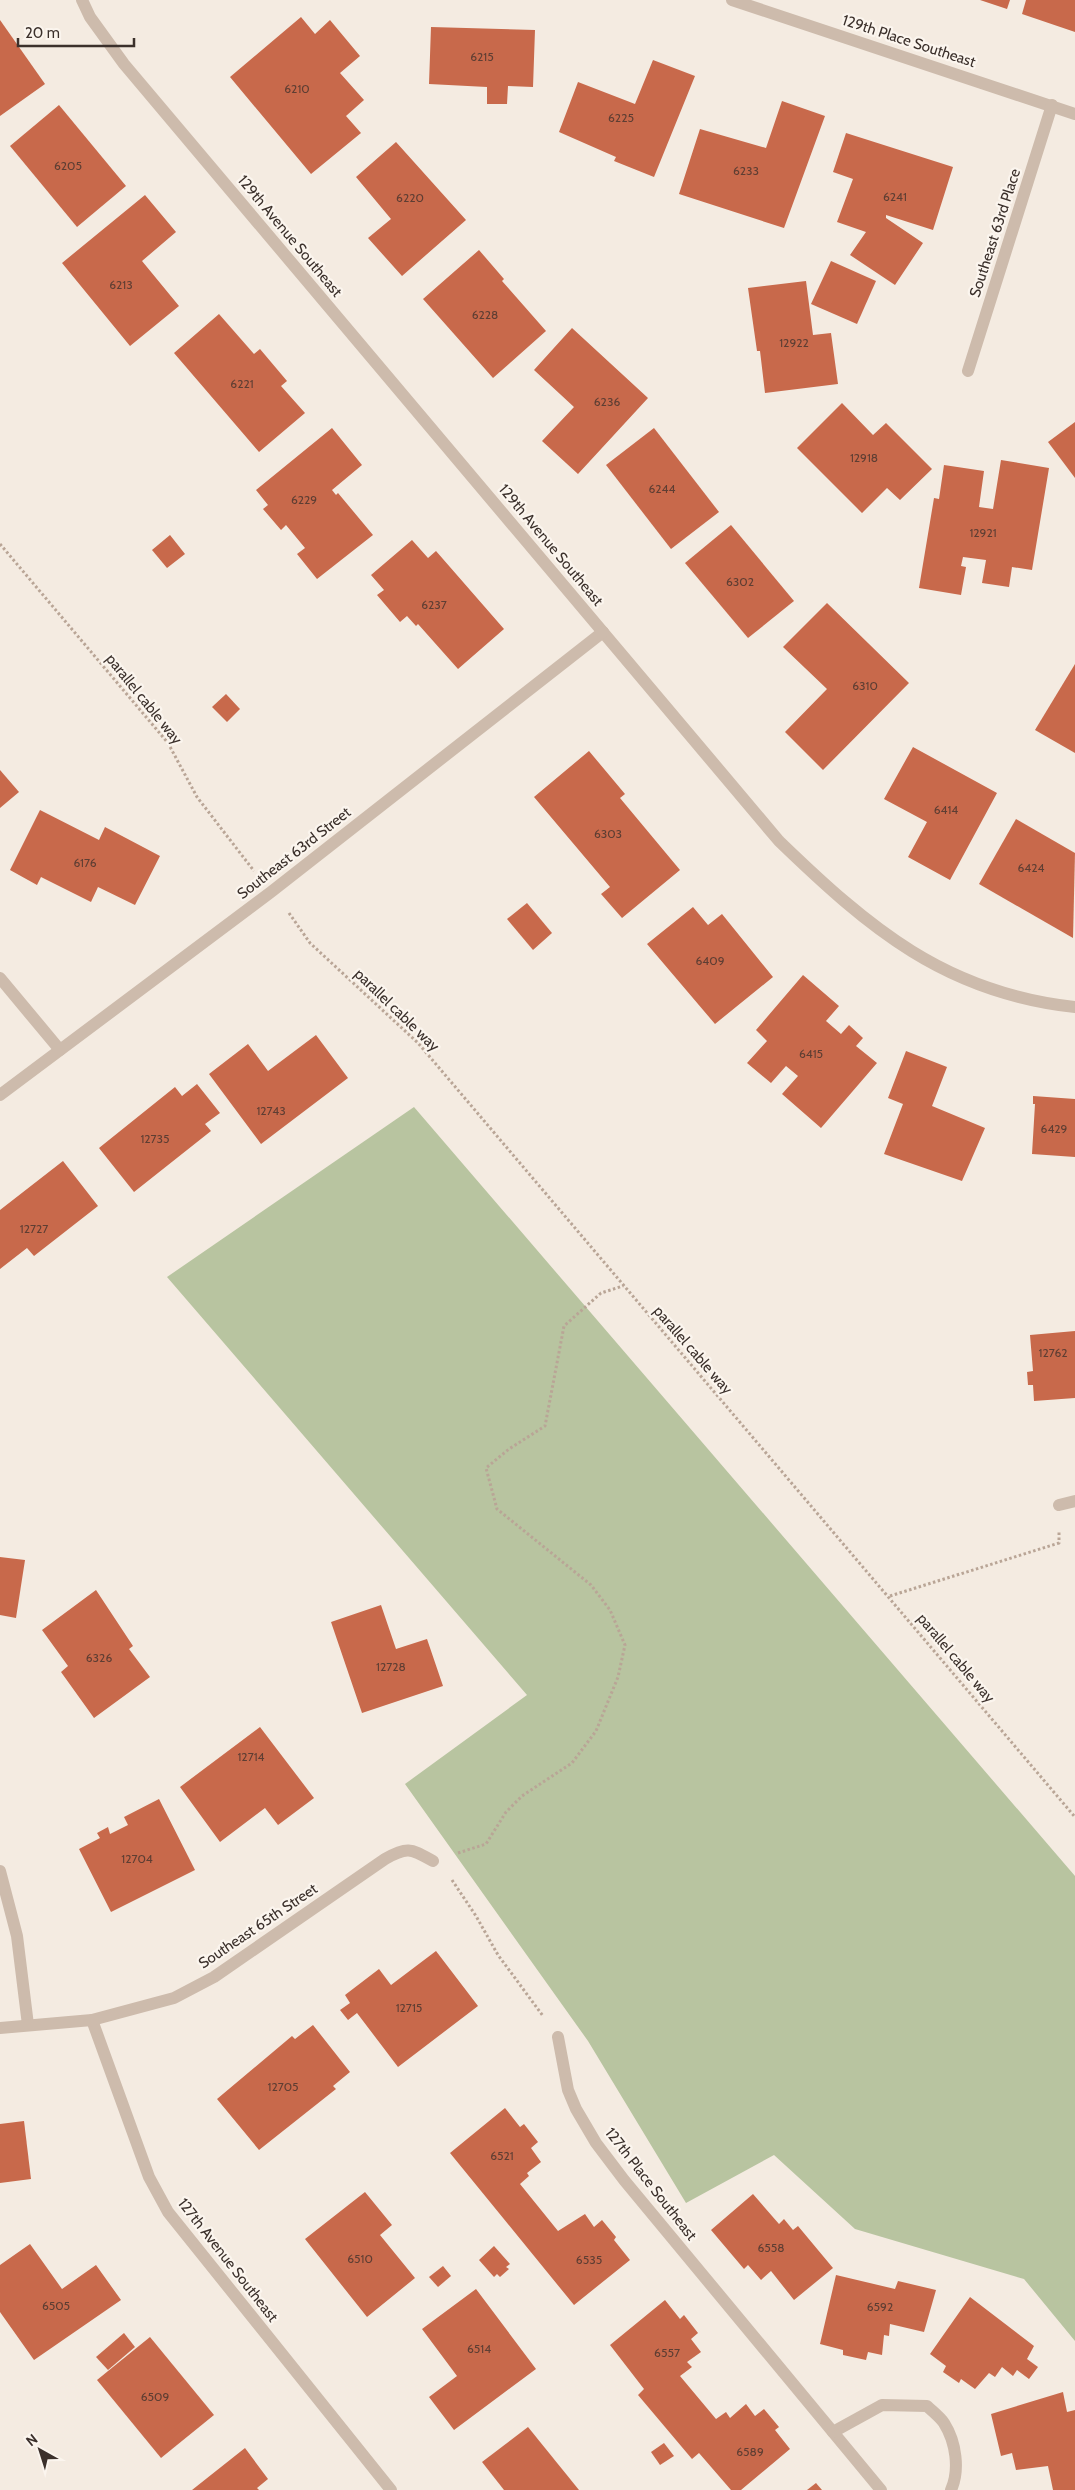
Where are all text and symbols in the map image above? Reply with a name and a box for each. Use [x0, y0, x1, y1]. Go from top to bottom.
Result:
street label: 129th Place Southeast [840, 11, 978, 71]
scale bar [18, 15, 134, 47]
text: 20 m [25, 24, 60, 42]
house number: 6215 [470, 49, 494, 64]
house number: 6210 [284, 81, 310, 96]
house number: 6225 [608, 110, 634, 125]
house number: 6205 [54, 158, 82, 173]
house number: 6233 [733, 163, 759, 178]
street label: Southeast 63rd Place [966, 166, 1024, 300]
street label: 129th Avenue Southeast [234, 172, 346, 300]
house number: 6241 [883, 189, 907, 204]
house number: 6220 [396, 190, 424, 205]
house number: 6213 [109, 277, 133, 292]
house number: 6228 [472, 307, 498, 322]
house number: 12922 [779, 335, 809, 350]
house number: 6221 [230, 376, 254, 391]
house number: 6236 [594, 394, 620, 409]
house number: 12918 [850, 450, 878, 465]
street label: 129th Avenue Southeast [495, 481, 607, 609]
house number: 6244 [649, 481, 676, 496]
house number: 6229 [291, 492, 317, 507]
house number: 12921 [969, 525, 997, 540]
house number: 6302 [726, 574, 754, 589]
house number: 6237 [421, 597, 447, 612]
street label: parallel cable way [102, 650, 186, 748]
house number: 6310 [852, 678, 878, 693]
house number: 6414 [934, 802, 958, 817]
street label: Southeast 63rd Street [234, 803, 354, 903]
house number: 6303 [594, 826, 622, 841]
house number: 6176 [73, 855, 97, 870]
house number: 6424 [1018, 860, 1045, 875]
house number: 6409 [696, 953, 725, 968]
street label: parallel cable way [351, 965, 444, 1055]
house number: 6415 [799, 1046, 823, 1061]
house number: 12743 [256, 1103, 286, 1118]
house number: 6429 [1041, 1121, 1068, 1136]
house number: 12735 [140, 1131, 170, 1146]
house number: 12727 [20, 1221, 48, 1236]
street label: parallel cable way [650, 1302, 737, 1398]
house number: 12762 [1038, 1345, 1068, 1360]
street label: parallel cable way [913, 1610, 999, 1707]
house number: 6326 [86, 1650, 112, 1665]
house number: 12728 [376, 1659, 406, 1674]
house number: 12714 [237, 1749, 265, 1764]
house number: 12704 [121, 1851, 153, 1866]
street label: Southeast 65th Street [195, 1880, 321, 1972]
house number: 12715 [396, 2000, 422, 2015]
house number: 12705 [268, 2079, 299, 2094]
street label: 127th Place Southeast [601, 2124, 701, 2244]
house number: 6521 [490, 2148, 514, 2163]
street label: 127th Avenue Southeast [174, 2195, 282, 2325]
house number: 6558 [757, 2240, 785, 2255]
house number: 6510 [347, 2251, 373, 2266]
house number: 6535 [576, 2252, 602, 2267]
house number: 6505 [42, 2298, 70, 2313]
house number: 6592 [867, 2299, 893, 2314]
house number: 6514 [467, 2341, 491, 2356]
house number: 6557 [654, 2345, 680, 2360]
house number: 6509 [141, 2389, 169, 2404]
north arrow [15, 2425, 65, 2475]
text: N [22, 2430, 41, 2450]
house number: 6589 [736, 2444, 764, 2459]

